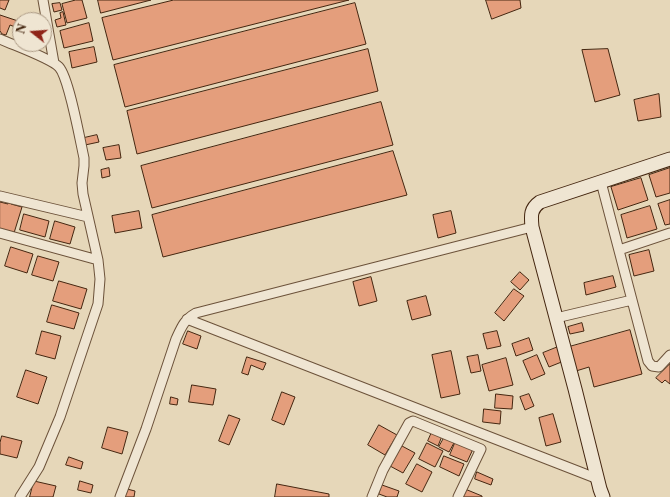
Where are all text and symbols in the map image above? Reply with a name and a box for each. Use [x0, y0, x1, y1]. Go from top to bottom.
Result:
north arrow [12, 12, 52, 52]
text: N [13, 22, 30, 35]

